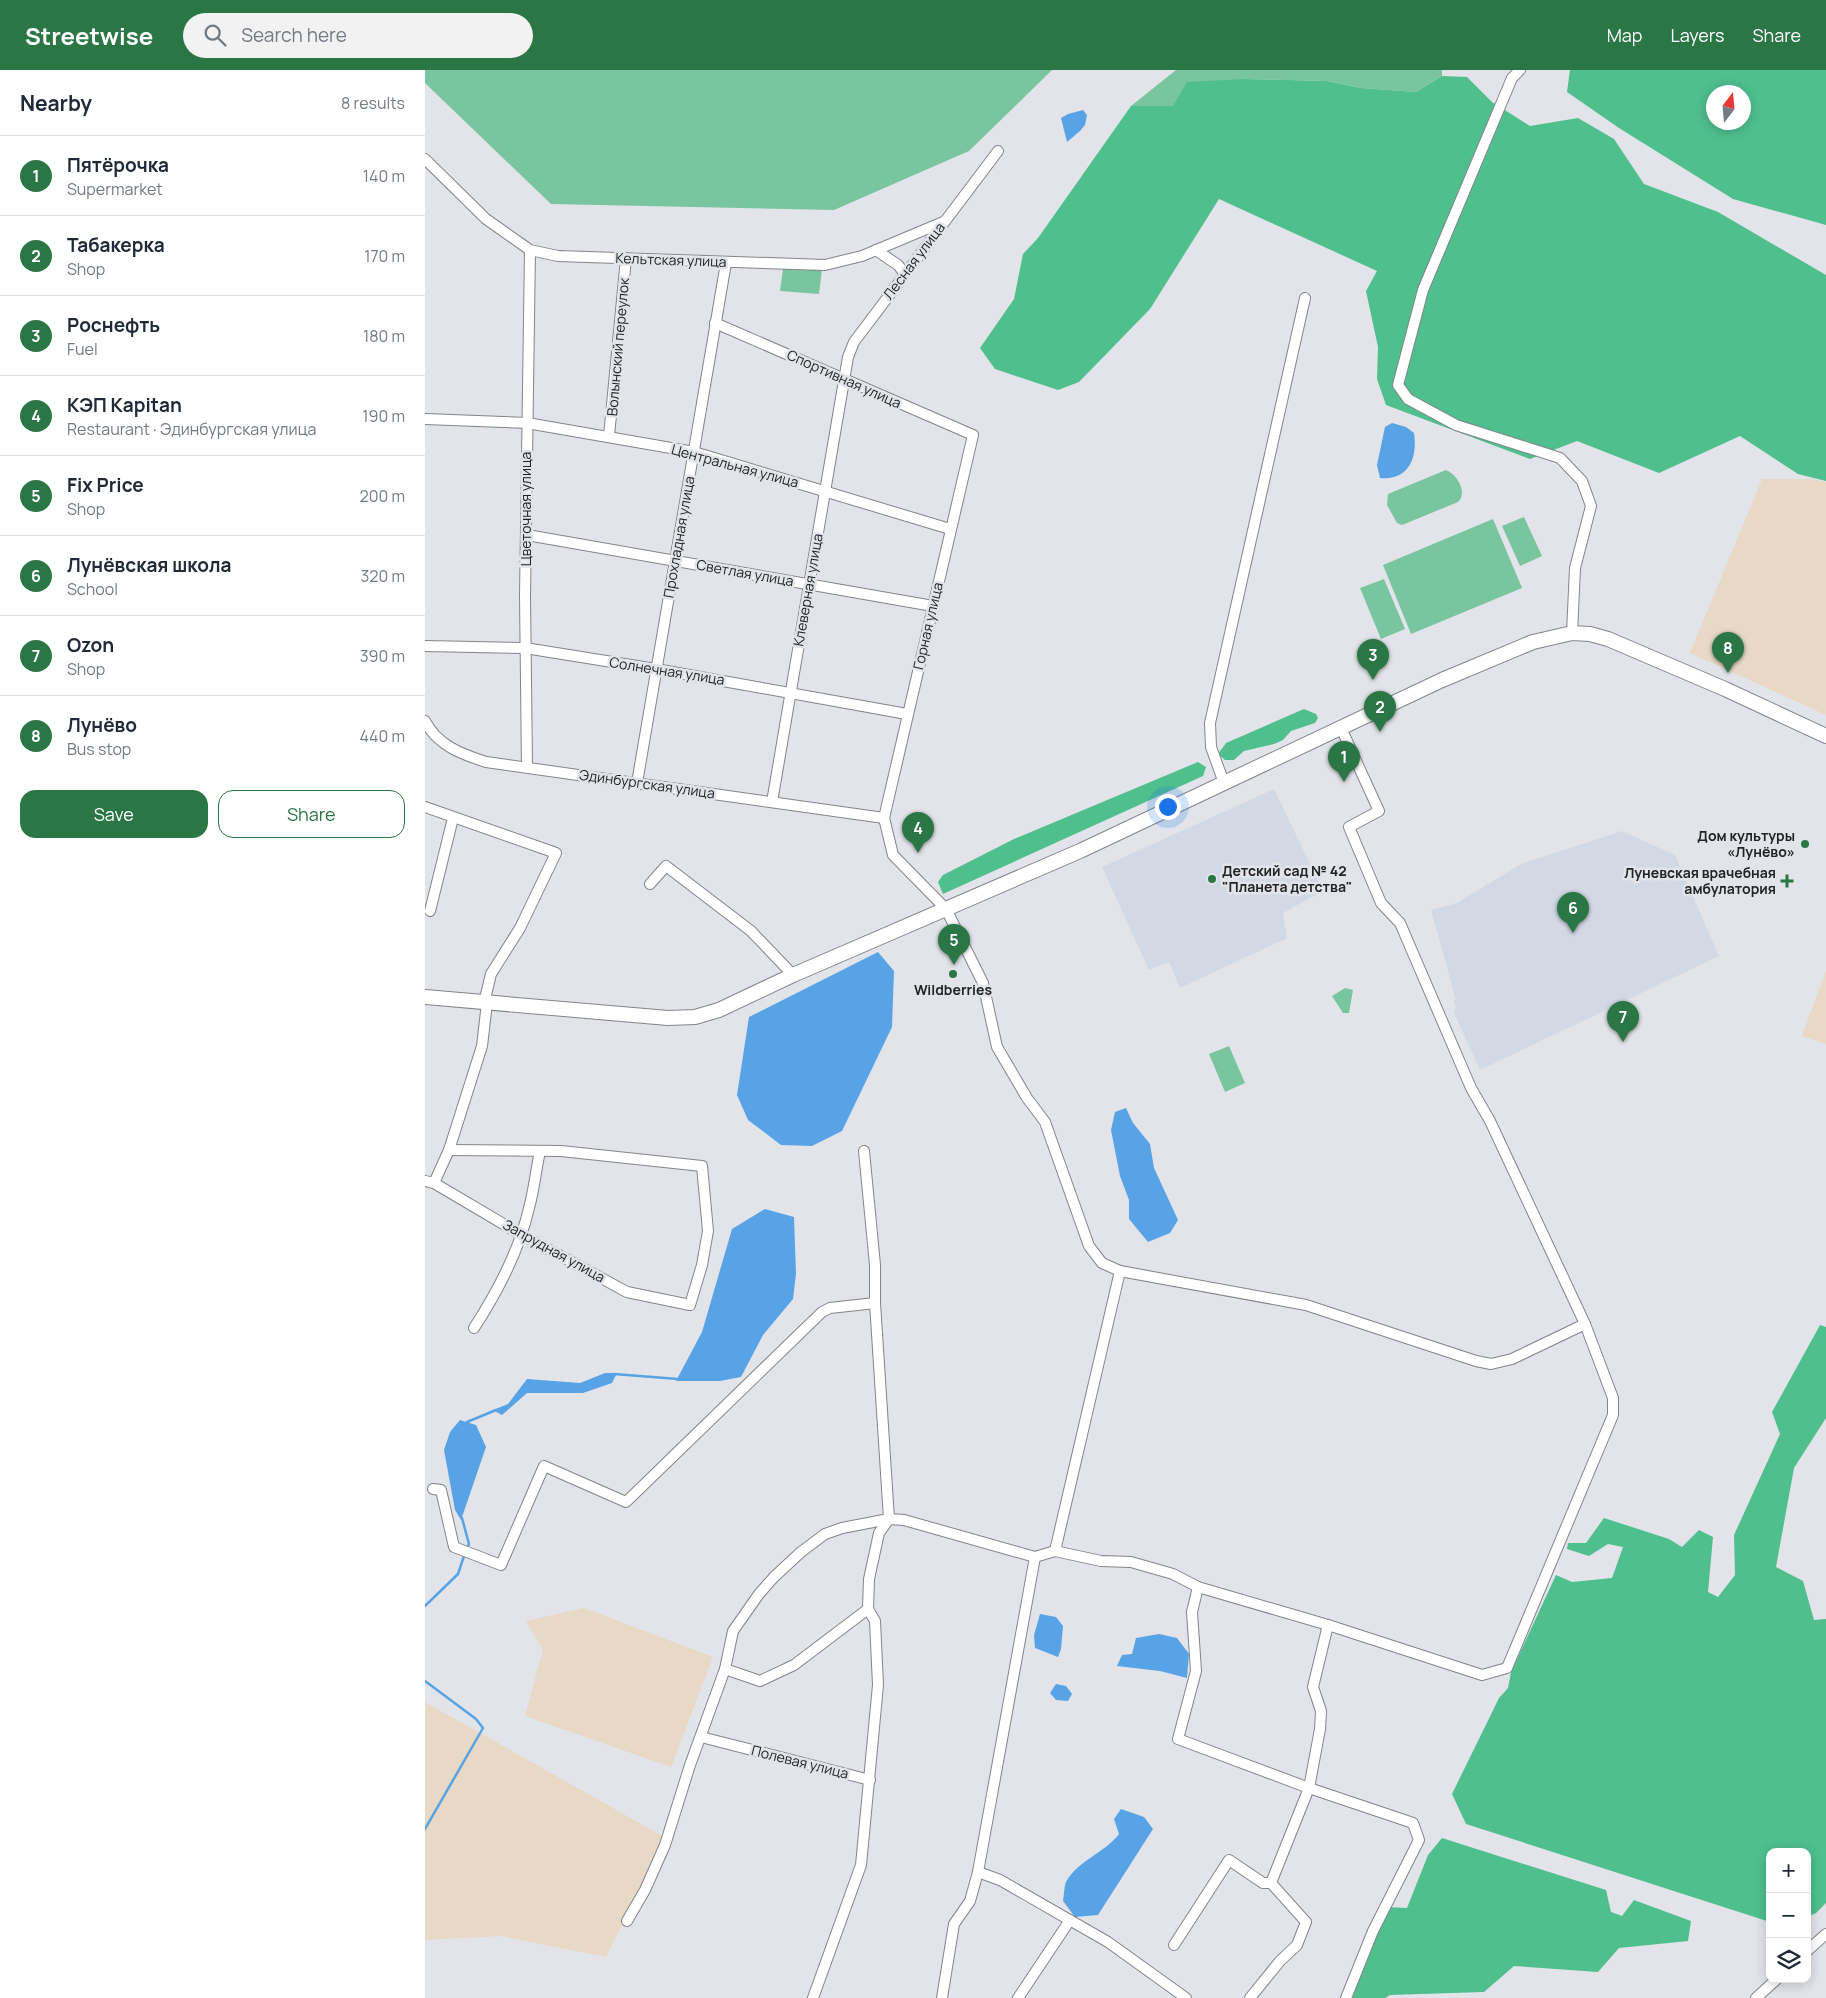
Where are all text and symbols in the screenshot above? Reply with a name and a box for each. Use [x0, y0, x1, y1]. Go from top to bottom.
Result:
search box [183, 13, 533, 58]
text: Streetwise [25, 19, 153, 52]
icon: search [201, 21, 229, 49]
text: Search here [241, 22, 347, 48]
text: Map [1607, 23, 1642, 47]
text: Layers [1670, 23, 1724, 47]
text: Share [1752, 23, 1801, 47]
north arrow [1706, 85, 1751, 130]
text: Nearby [20, 89, 92, 117]
text: 8 results [341, 92, 405, 114]
text: Пятёрочка [67, 152, 169, 178]
text: 1 [32, 165, 40, 187]
text: 140 m [363, 165, 405, 187]
text: Supermarket [67, 178, 163, 200]
street label: Лесная улица [878, 218, 949, 303]
text: Табакерка [67, 232, 165, 258]
text: 2 [31, 245, 41, 267]
text: 170 m [364, 245, 405, 267]
street label: Кельтская улица [615, 248, 727, 271]
text: Shop [67, 258, 105, 280]
street label: Волынский переулок [602, 276, 633, 417]
text: Роснефть [67, 312, 160, 338]
text: 3 [31, 325, 41, 347]
text: 180 m [363, 325, 405, 347]
text: Fuel [67, 338, 98, 360]
street label: Спортивная улица [784, 345, 904, 412]
text: КЭП Kapitan [67, 392, 182, 418]
text: 4 [31, 405, 41, 427]
text: 190 m [362, 405, 405, 427]
text: Restaurant · Эдинбургская улица [67, 418, 316, 440]
street label: Центральная улица [669, 439, 801, 492]
street label: Цветочная улица [516, 452, 535, 566]
text: Fix Price [67, 472, 144, 498]
street label: Прохладная улица [658, 474, 699, 599]
text: 5 [31, 485, 41, 507]
text: 200 m [360, 485, 405, 507]
text: Shop [67, 498, 105, 520]
street label: Клеверная улица [788, 532, 827, 648]
text: Лунёвская школа [67, 552, 231, 578]
street label: Светлая улица [695, 555, 795, 590]
text: 6 [31, 565, 41, 587]
text: 320 m [361, 565, 405, 587]
text: School [67, 578, 118, 600]
street label: Горная улица [908, 580, 947, 671]
text: Ozon [67, 632, 114, 658]
pin: 8 [1712, 632, 1744, 673]
pin: 3 [1357, 639, 1389, 680]
text: 7 [32, 645, 40, 667]
text: 390 m [360, 645, 405, 667]
street label: Солнечная улица [608, 652, 726, 689]
text: Shop [67, 658, 105, 680]
pin: 2 [1364, 691, 1396, 732]
text: Лунёво [67, 712, 137, 738]
text: 8 [31, 725, 41, 747]
text: 440 m [359, 725, 405, 747]
text: Bus stop [67, 738, 131, 760]
pin: 1 [1328, 741, 1360, 782]
street label: Эдинбургская улица [578, 765, 716, 802]
button: Save [20, 790, 208, 838]
button: Share [218, 790, 405, 838]
your location [1155, 794, 1181, 820]
pin: 4 [902, 812, 934, 853]
place label: Дом культуры «Лунёво» [1697, 826, 1795, 861]
marker: Дом культуры «Лунёво» [1799, 838, 1811, 850]
place label: Детский сад № 42 "Планета детства" [1222, 861, 1352, 896]
place label: Луневская врачебная амбулатория [1624, 863, 1776, 898]
marker: Детский сад № 42 "Планета детства" [1206, 873, 1218, 885]
marker: Луневская врачебная амбулатория [1780, 874, 1794, 888]
pin: 6 [1557, 892, 1589, 933]
pin: 5 [938, 924, 970, 965]
marker: Wildberries [947, 968, 959, 980]
place label: Wildberries [914, 980, 992, 999]
pin: 7 [1607, 1001, 1639, 1042]
street label: Запрудная улица [500, 1215, 609, 1286]
street label: Полевая улица [750, 1740, 851, 1783]
map controls [1766, 1848, 1811, 1983]
button: + [1766, 1848, 1811, 1893]
button: − [1766, 1893, 1811, 1938]
button: layers [1766, 1938, 1811, 1983]

